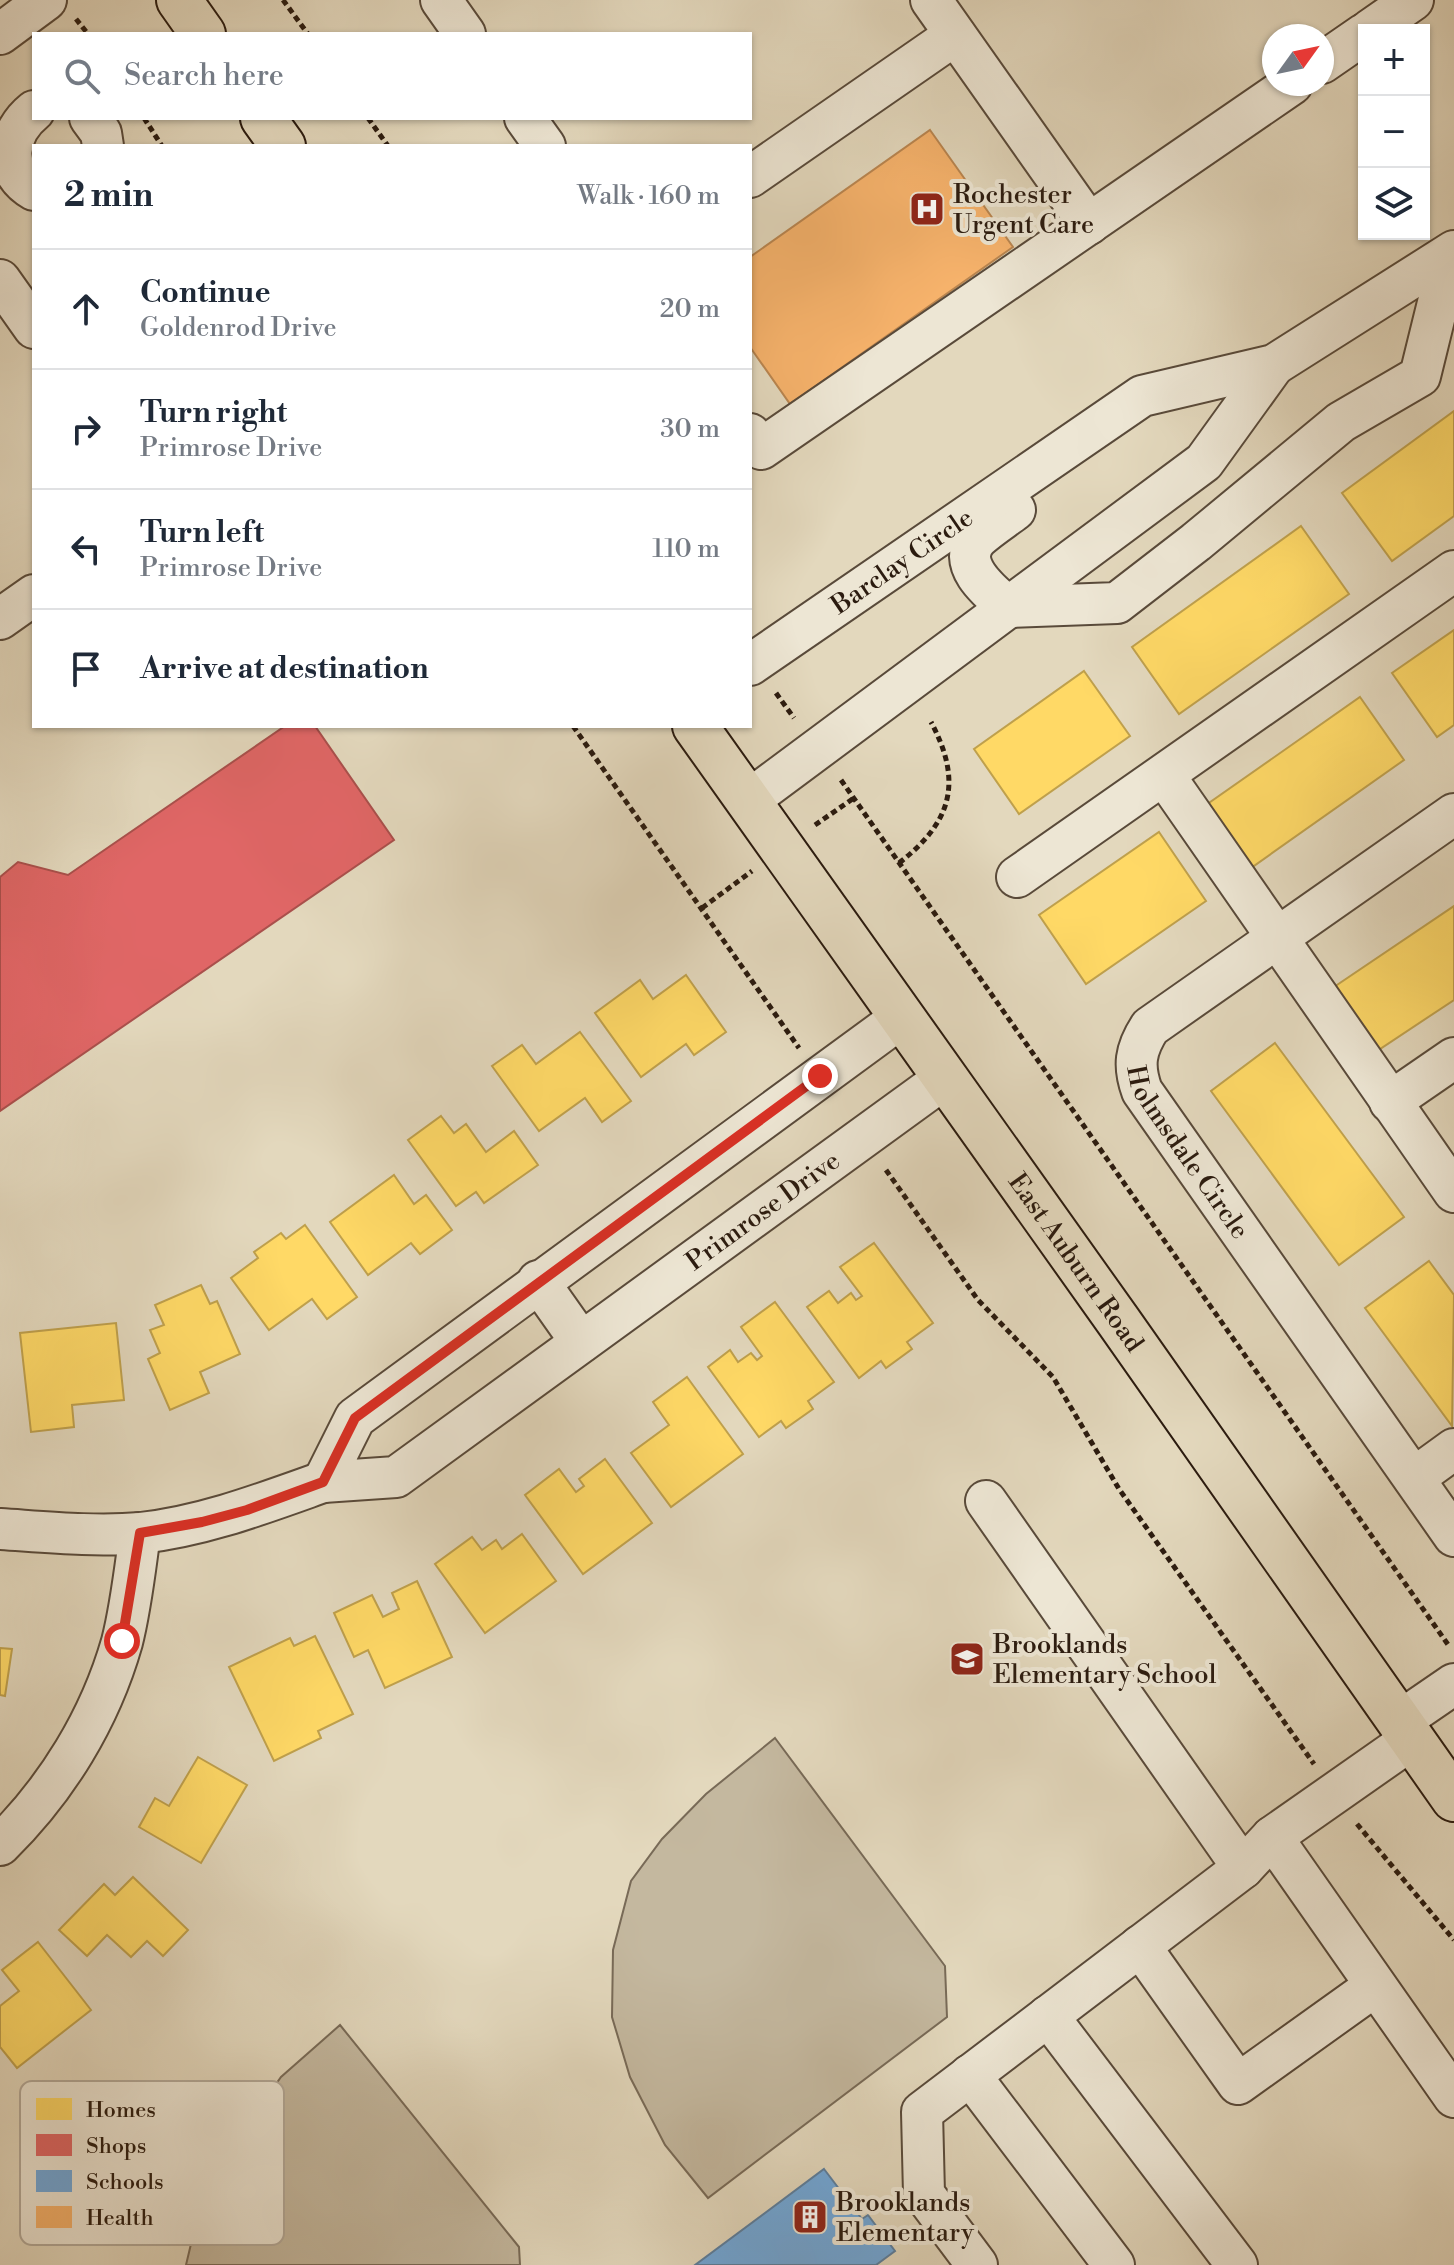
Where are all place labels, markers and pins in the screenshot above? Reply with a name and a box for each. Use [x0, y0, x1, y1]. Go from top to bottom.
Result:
place label: Rochester Urgent Care [953, 179, 1094, 241]
hospital icon: Rochester Urgent Care [908, 190, 946, 228]
place label: Brooklands Elementary School [992, 1629, 1217, 1691]
school or university icon: Brooklands Elementary School [948, 1640, 986, 1678]
place label: Brooklands Elementary [835, 2187, 974, 2249]
building icon: Brooklands Elementary [791, 2198, 829, 2236]

